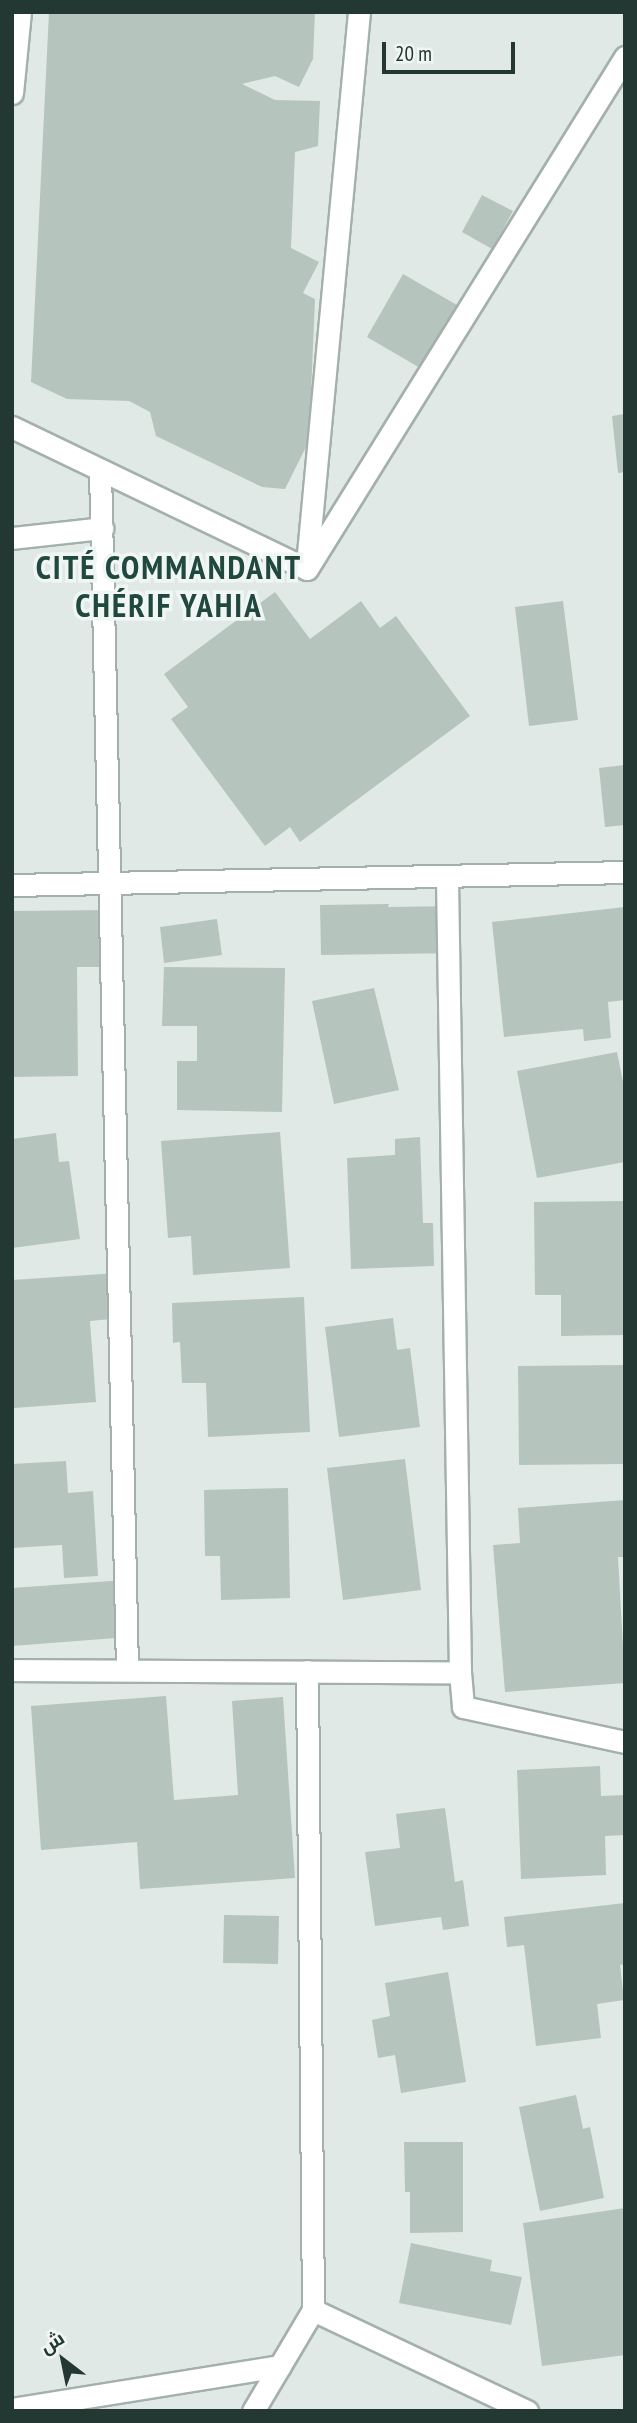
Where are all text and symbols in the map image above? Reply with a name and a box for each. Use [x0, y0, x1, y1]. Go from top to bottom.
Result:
scale bar [385, 28, 518, 72]
text: 20 m [395, 40, 432, 67]
district label: CITÉ COMMANDANT CHÉRIF YAHIA [37, 547, 301, 625]
north arrow [28, 2325, 98, 2395]
text: ش [35, 2326, 69, 2359]

